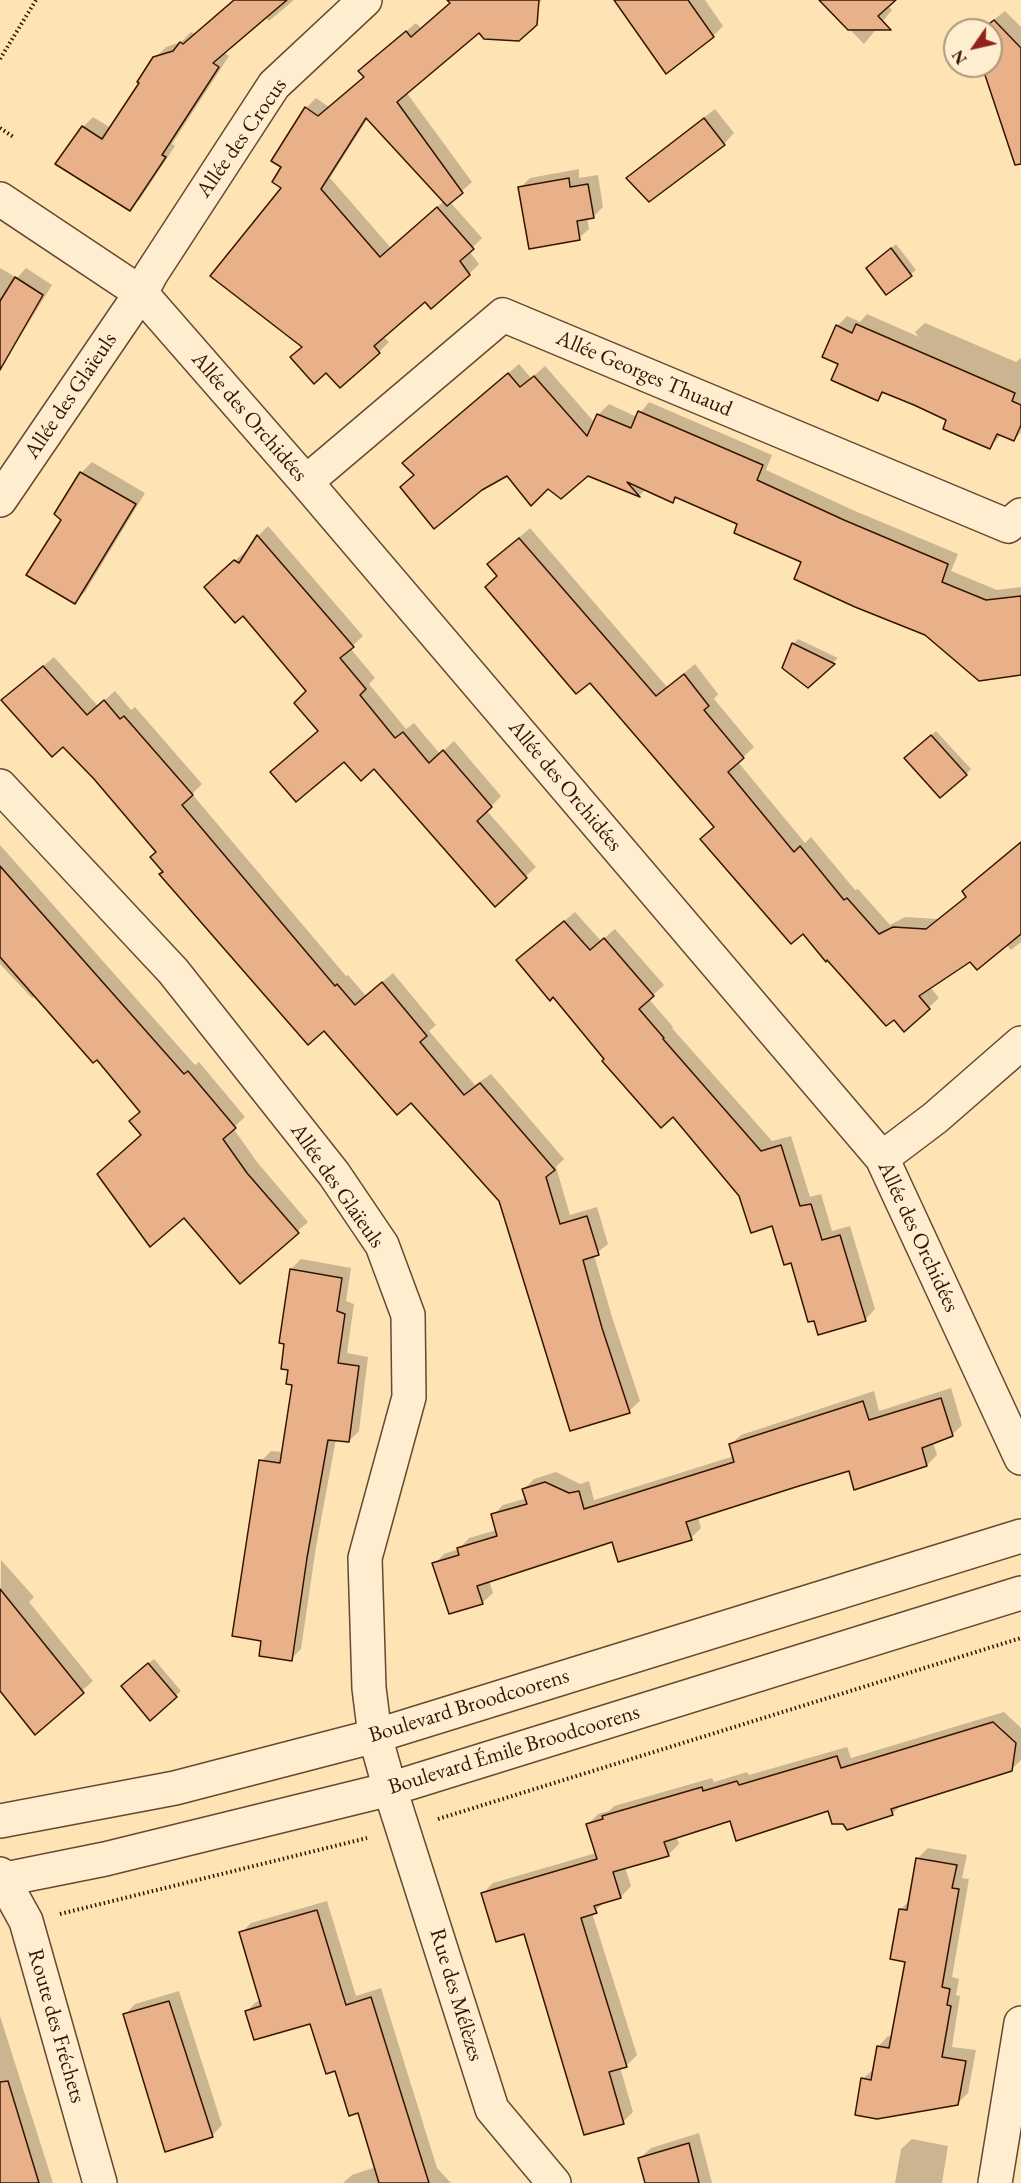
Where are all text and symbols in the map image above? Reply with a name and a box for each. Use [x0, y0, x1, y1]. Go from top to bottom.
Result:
north arrow [943, 18, 1003, 78]
text: N [947, 46, 972, 68]
street label: Allée des Crocus [191, 73, 293, 203]
street label: Allée Georges Thuaud [552, 325, 736, 423]
street label: Allée des Glaïeuls [19, 328, 123, 464]
street label: Allée des Orchidées [185, 347, 313, 487]
street label: Allée des Orchidées [502, 715, 628, 857]
street label: Allée des Glaïeuls [284, 1118, 390, 1254]
street label: Allée des Orchidées [872, 1157, 964, 1317]
street label: Boulevard Broodcoorens [366, 1663, 572, 1749]
street label: Boulevard Émile Broodcoorens [385, 1699, 643, 1801]
street label: Rue des Mélèzes [423, 1925, 489, 2065]
street label: Route des Fréchets [21, 1946, 91, 2106]

